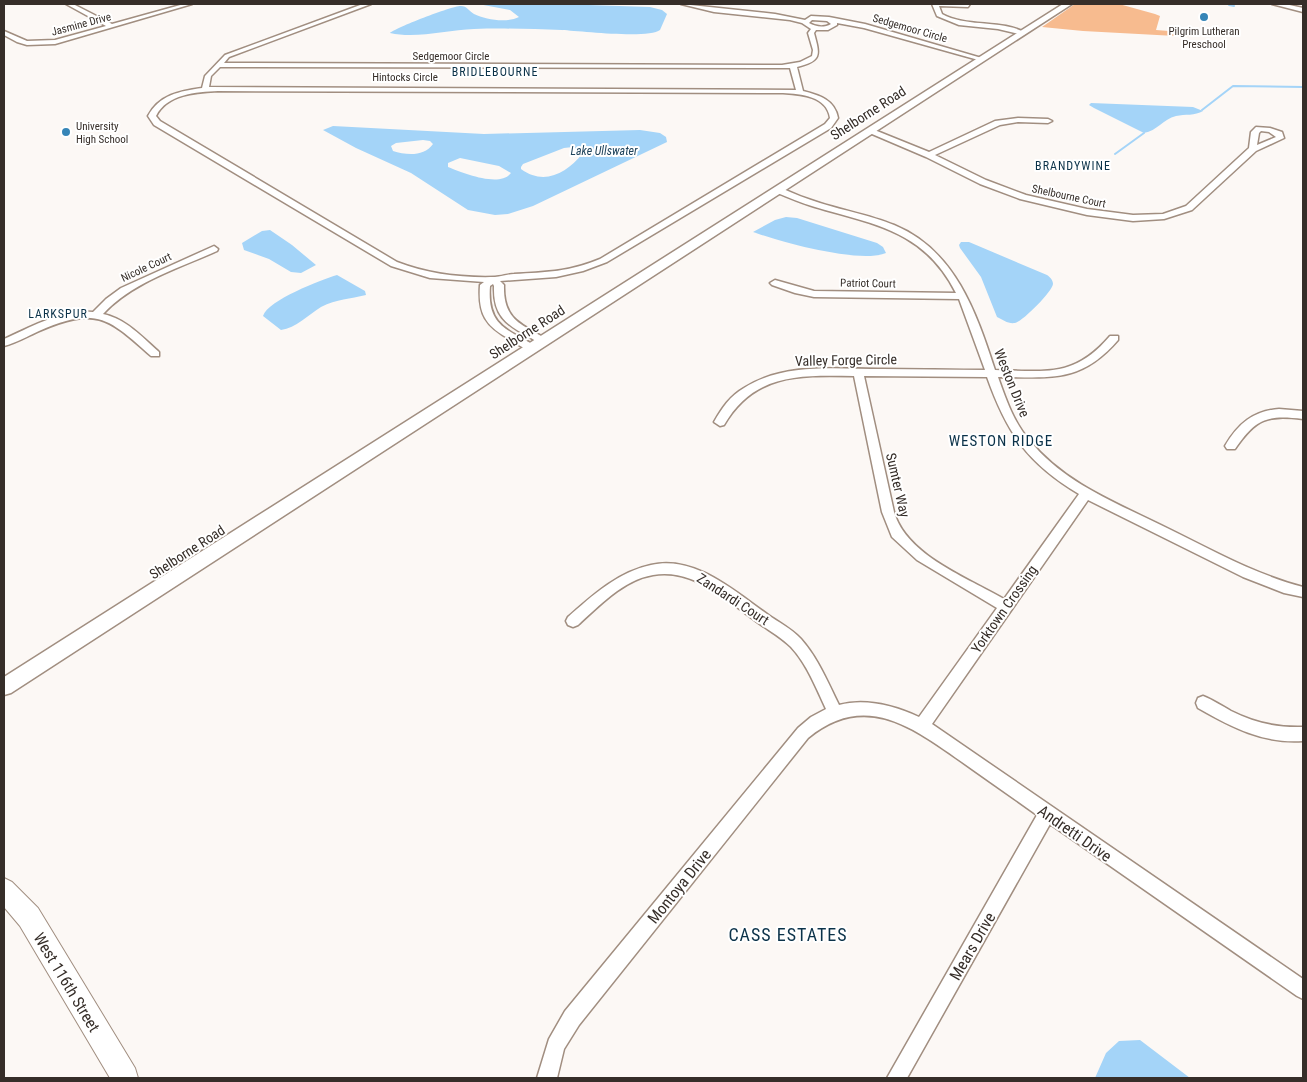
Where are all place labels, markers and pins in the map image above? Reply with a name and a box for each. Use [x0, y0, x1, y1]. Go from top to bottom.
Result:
marker: Pilgrim Lutheran Preschool [1198, 11, 1210, 23]
place label: Pilgrim Lutheran Preschool [1168, 25, 1240, 51]
place label: University High School [76, 120, 128, 146]
marker: University High School [60, 126, 72, 138]

